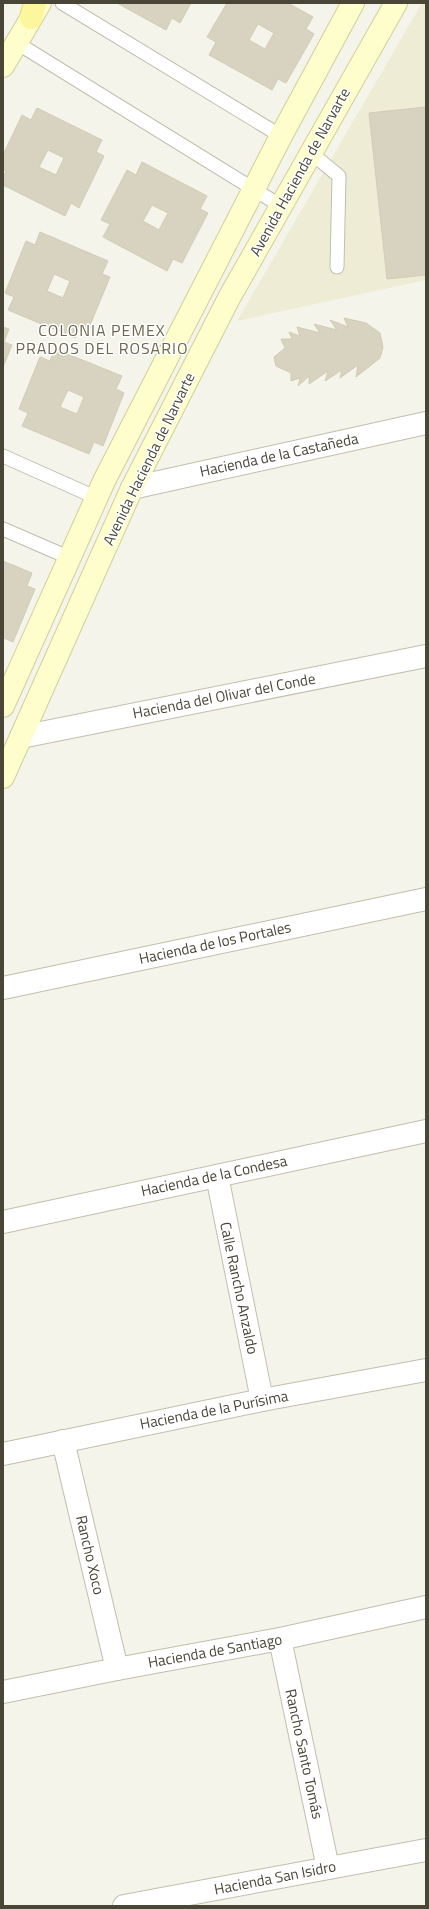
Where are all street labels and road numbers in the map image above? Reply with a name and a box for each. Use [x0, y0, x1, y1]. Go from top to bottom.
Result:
street label: Avenida Hacienda de Narvarte [244, 83, 356, 260]
street label: Avenida Hacienda de Narvarte [97, 369, 200, 549]
street label: Hacienda de la Castañeda [198, 426, 361, 483]
street label: Hacienda del Olivar del Conde [131, 667, 317, 725]
street label: Hacienda de los Portales [137, 915, 293, 970]
street label: Hacienda de la Condesa [139, 1149, 290, 1202]
street label: Calle Rancho Anzaldo [214, 1220, 265, 1356]
street label: Hacienda de la Purísima [138, 1384, 290, 1435]
street label: Rancho Xoco [70, 1513, 111, 1597]
street label: Hacienda de Santiago [146, 1627, 284, 1674]
street label: Rancho Santo Tomás [279, 1687, 329, 1821]
street label: Hacienda San Isidro [212, 1854, 338, 1901]

